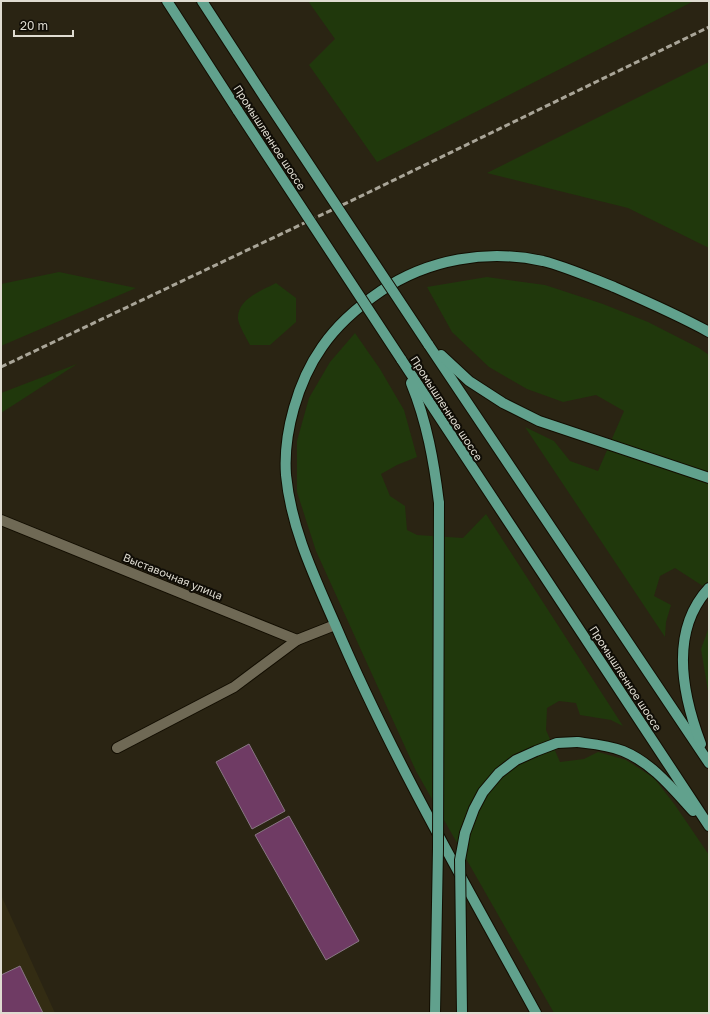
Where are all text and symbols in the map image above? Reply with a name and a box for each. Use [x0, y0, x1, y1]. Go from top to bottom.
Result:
scale bar [14, 12, 73, 38]
text: 20 m [20, 18, 48, 33]
street label: Промышленное шоссе [231, 82, 309, 192]
street label: Промышленное шоссе [408, 353, 486, 463]
street label: Выставочная улица [121, 550, 225, 602]
street label: Промышленное шоссе [587, 623, 665, 733]

